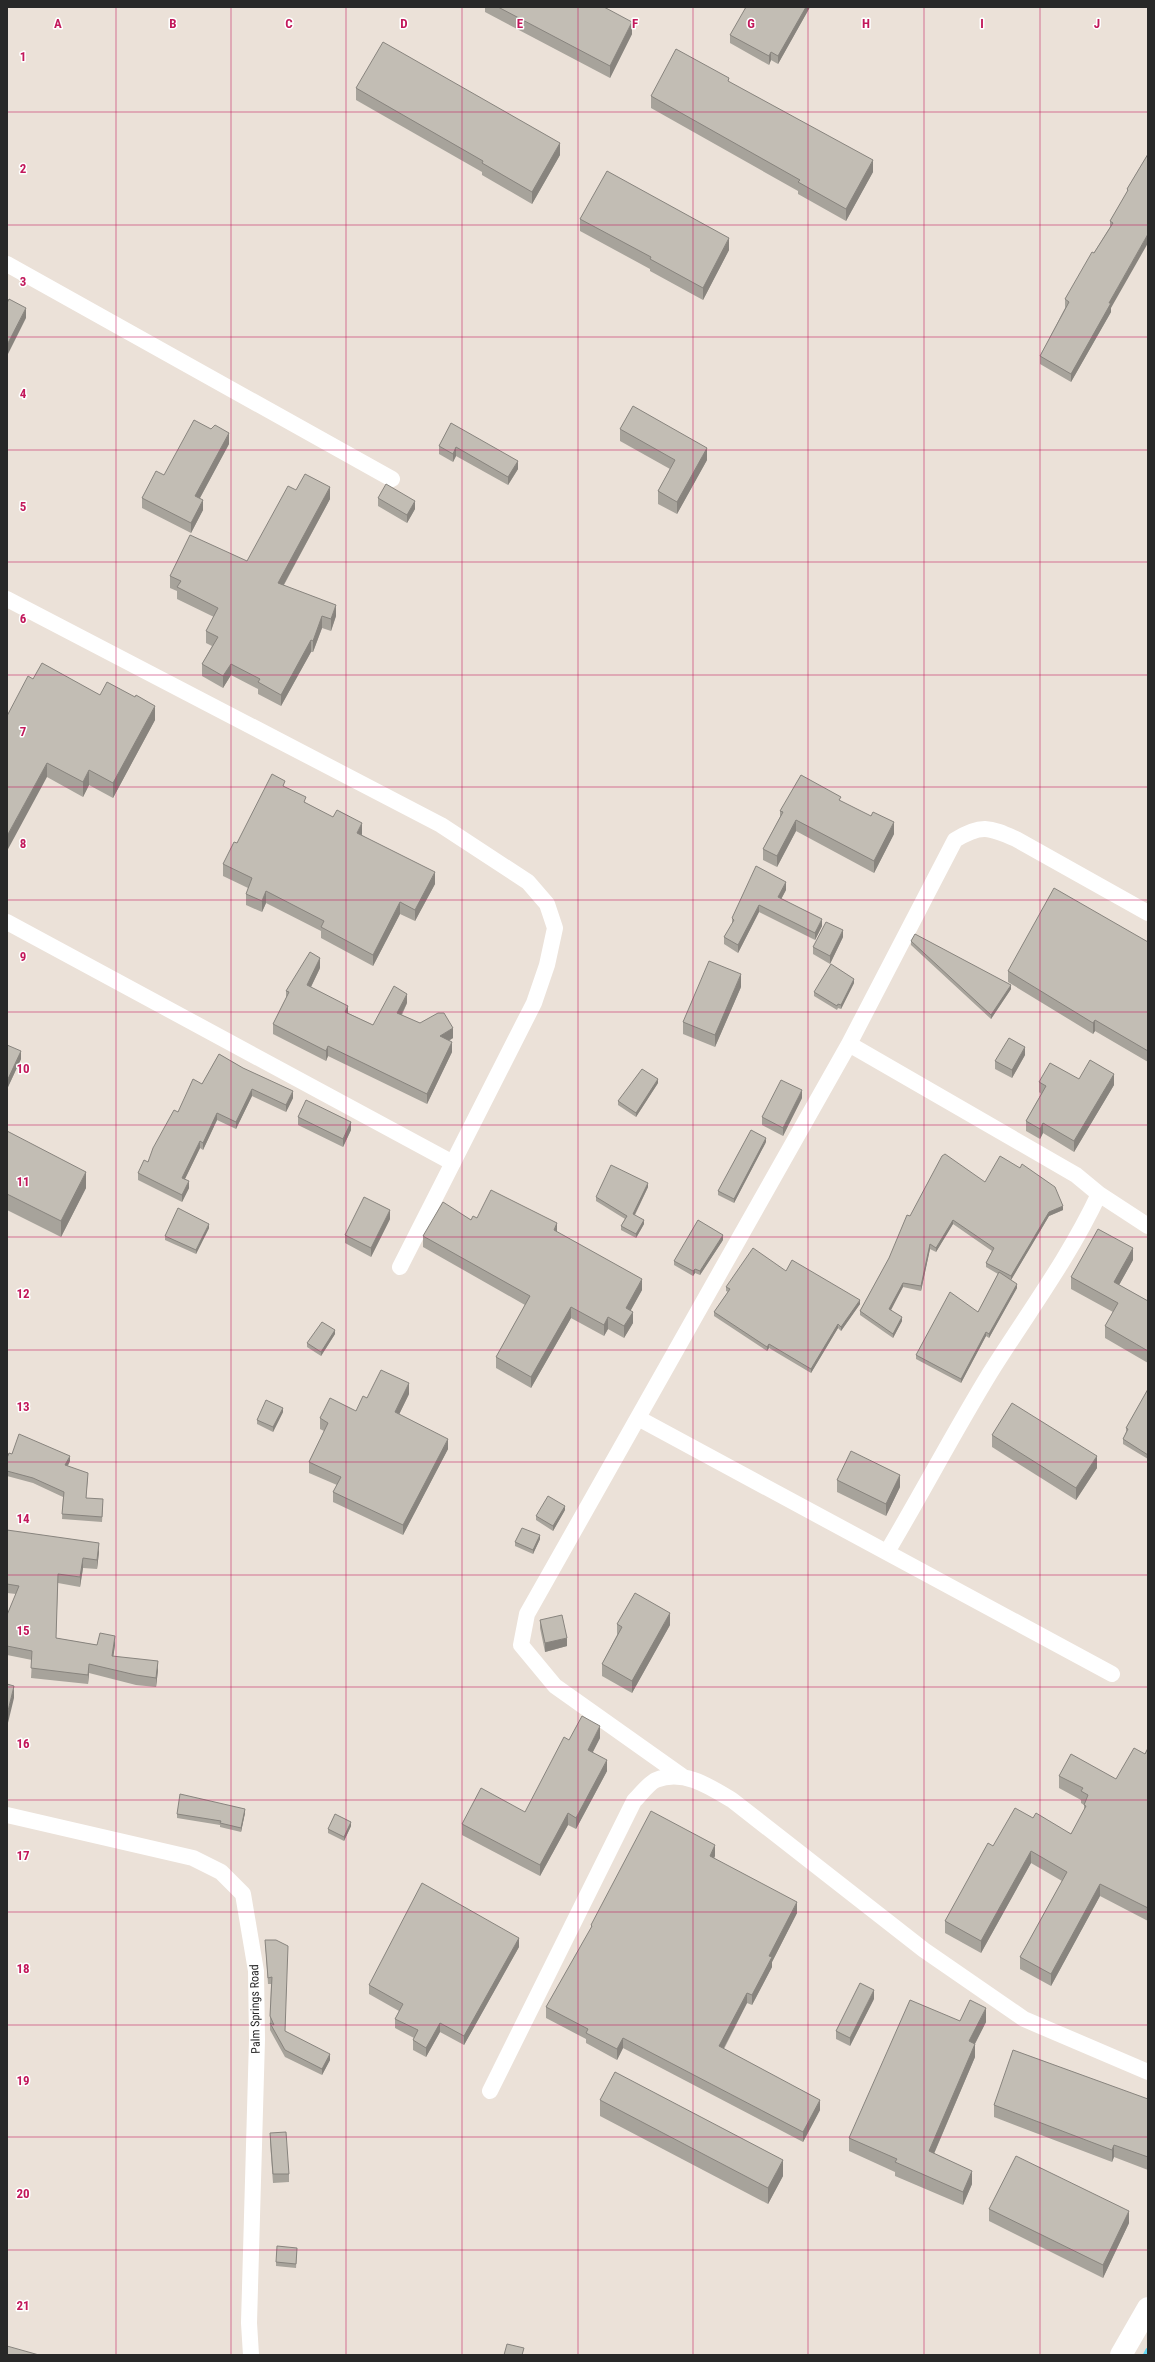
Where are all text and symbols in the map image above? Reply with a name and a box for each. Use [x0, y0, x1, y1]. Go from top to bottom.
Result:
text: A [54, 16, 62, 31]
text: B [169, 16, 177, 31]
text: C [285, 16, 293, 31]
text: D [400, 16, 408, 31]
text: E [517, 16, 524, 31]
text: F [632, 16, 638, 31]
text: G [747, 16, 755, 31]
text: H [862, 16, 870, 31]
text: I [980, 16, 984, 31]
text: J [1094, 16, 1100, 31]
text: 1 [20, 49, 26, 64]
text: 2 [20, 161, 27, 176]
text: 3 [20, 274, 26, 289]
text: 4 [20, 386, 27, 401]
text: 5 [20, 499, 27, 514]
text: 6 [20, 611, 27, 626]
text: 7 [20, 724, 27, 739]
text: 8 [20, 836, 26, 851]
text: 9 [20, 949, 26, 964]
text: 10 [16, 1061, 30, 1076]
text: 11 [16, 1174, 30, 1189]
text: 12 [16, 1286, 30, 1301]
text: 13 [16, 1399, 30, 1414]
text: 14 [16, 1511, 30, 1526]
text: 15 [16, 1623, 30, 1638]
text: 16 [16, 1736, 30, 1751]
text: 17 [16, 1848, 30, 1863]
text: 18 [16, 1961, 30, 1976]
street label: Palm Springs Road [247, 1964, 263, 2054]
text: 19 [16, 2073, 30, 2088]
text: 20 [16, 2186, 30, 2201]
text: 21 [16, 2298, 30, 2313]

